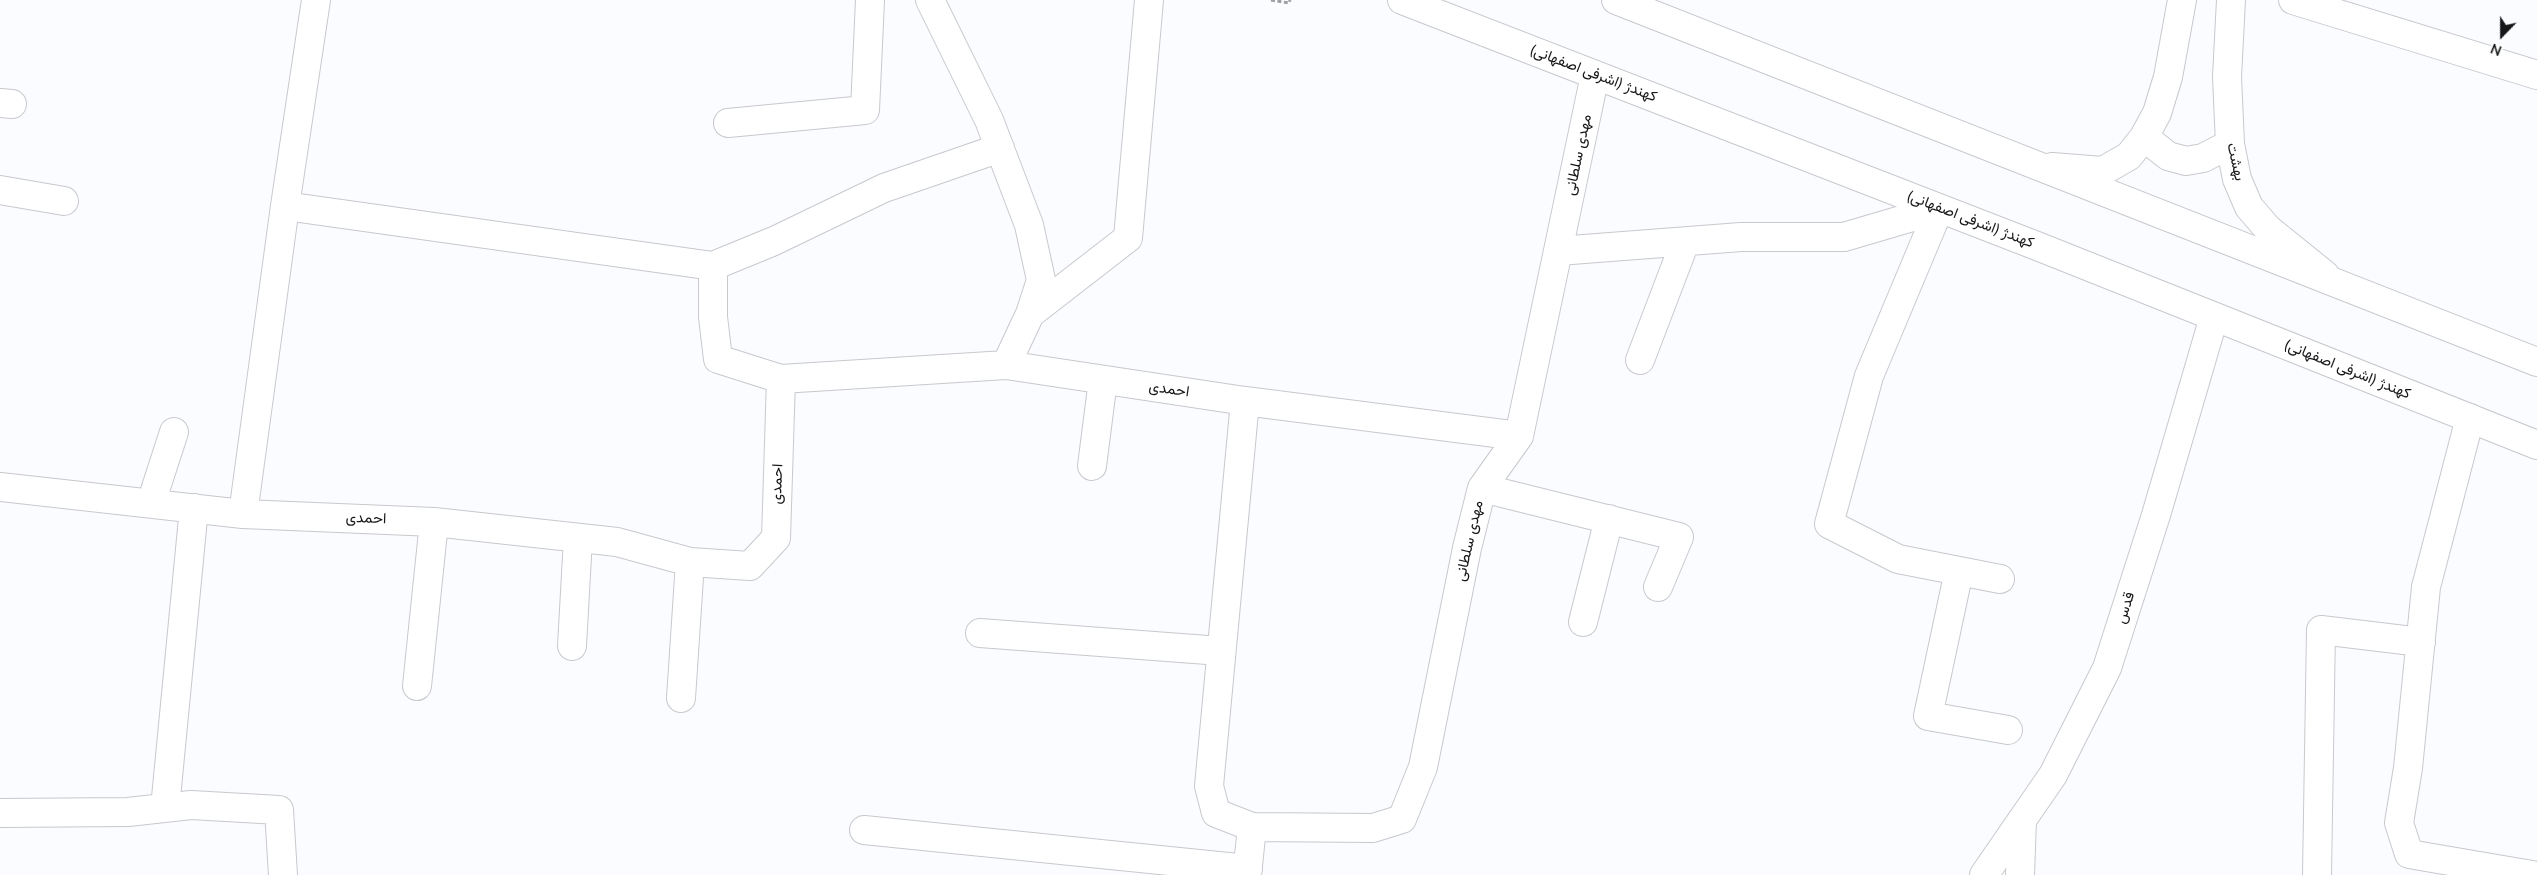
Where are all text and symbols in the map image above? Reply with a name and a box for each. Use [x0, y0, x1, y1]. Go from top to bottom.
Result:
north arrow [2477, 10, 2527, 60]
text: N [2488, 39, 2505, 60]
street label: کهندژ (اشرفی اصفهانی) [1527, 41, 1659, 107]
street label: مهدی سلطانی [1562, 113, 1596, 197]
street label: بهشت [2222, 141, 2248, 183]
street label: کهندژ (اشرفی اصفهانی) [1904, 187, 2036, 253]
street label: کهندژ (اشرفی اصفهانی) [2281, 336, 2413, 404]
street label: احمدی [1148, 378, 1190, 402]
street label: احمدی [768, 463, 788, 505]
street label: مهدی سلطانی [1452, 499, 1488, 583]
street label: احمدی [345, 509, 387, 529]
street label: قدس [2112, 590, 2140, 626]

